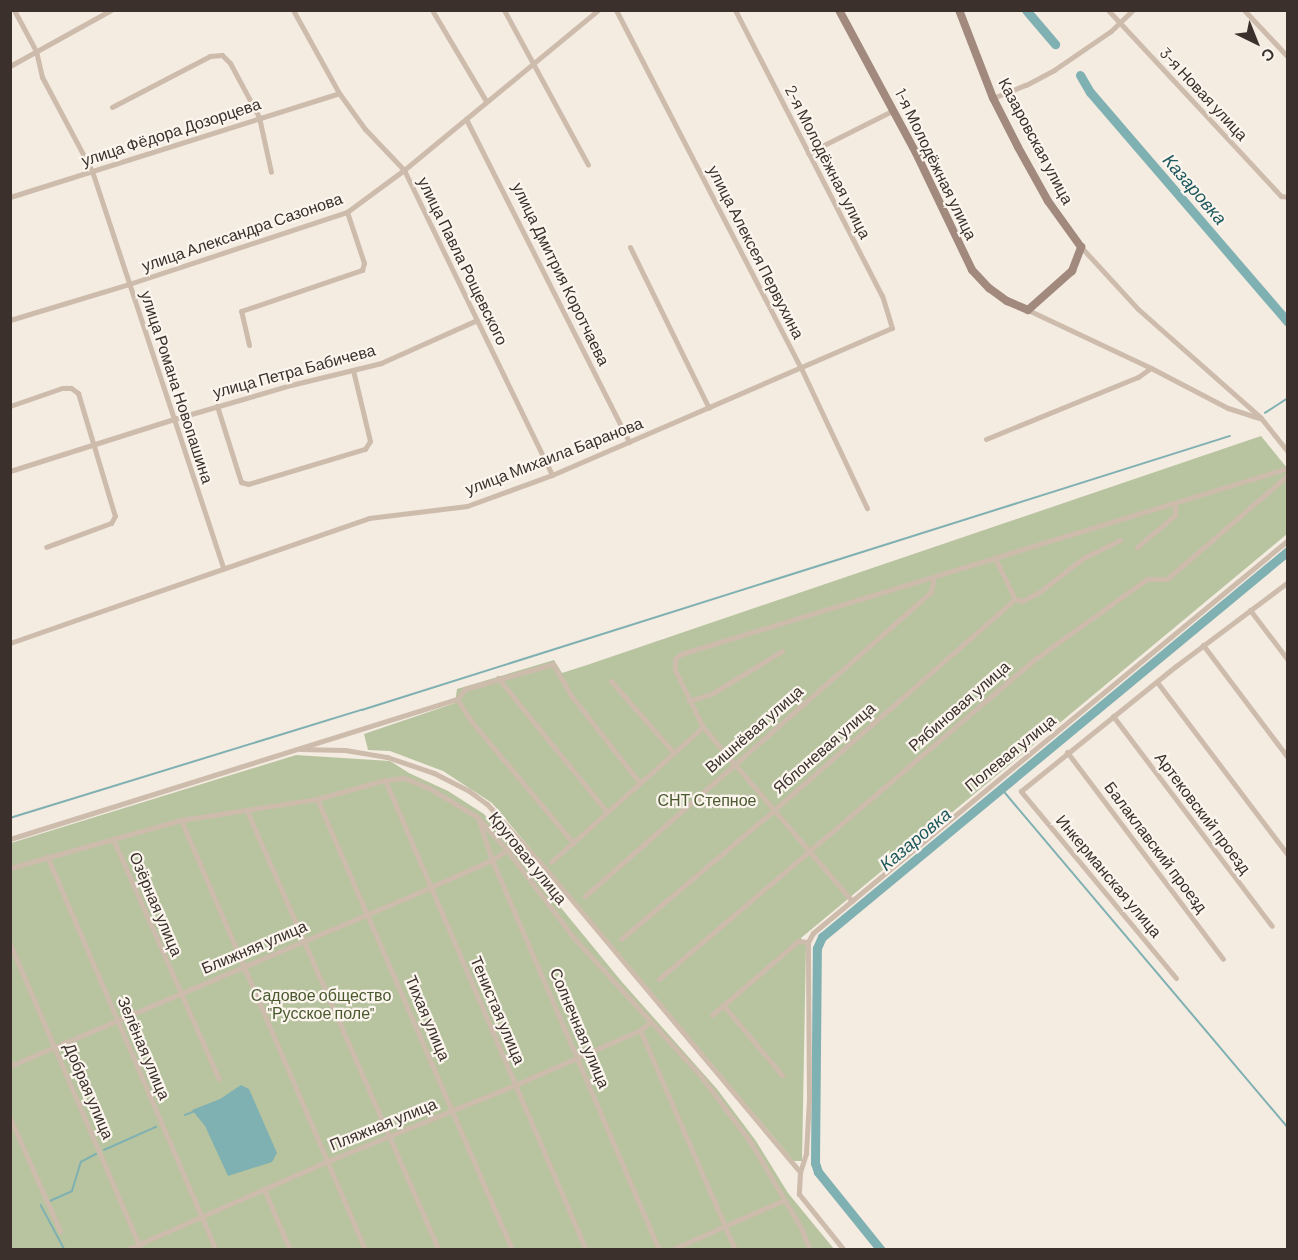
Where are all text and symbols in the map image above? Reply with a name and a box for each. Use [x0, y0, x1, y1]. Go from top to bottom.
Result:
north arrow [1226, 12, 1286, 72]
street label: 3-я Новая улица [1156, 44, 1252, 144]
text: С [1258, 45, 1279, 66]
street label: Казаровская улица [995, 74, 1077, 208]
street label: 2-я Молодёжная улица [781, 82, 875, 242]
street label: 1-я Молодёжная улица [891, 85, 981, 243]
street label: улица Фёдора Дозорцева [79, 94, 263, 170]
water label: Казаровка [1159, 149, 1231, 229]
street label: улица Алексея Первухина [704, 162, 808, 342]
street label: улица Павла Рощевского [414, 174, 512, 348]
street label: улица Дмитрия Коротчаева [508, 179, 614, 369]
street label: улица Александра Сазонова [139, 189, 345, 275]
street label: улица Романа Новопашина [137, 288, 217, 486]
street label: улица Петра Бабичева [211, 340, 377, 402]
street label: улица Михаила Баранова [462, 413, 646, 499]
street label: Рябиновая улица [905, 657, 1013, 755]
street label: Вишнёвая улица [701, 681, 807, 777]
street label: Яблоневая улица [769, 698, 879, 798]
street label: Полевая улица [961, 711, 1059, 795]
street label: Артековский проезд [1151, 748, 1255, 878]
street label: Балаклавский проезд [1101, 778, 1211, 916]
park label: СНТ Степное [658, 790, 756, 810]
water label: Казаровка [875, 803, 955, 875]
street label: Круговая улица [485, 808, 571, 908]
street label: Инкерманская улица [1052, 811, 1166, 941]
street label: Озёрная улица [125, 849, 187, 959]
street label: Ближняя улица [198, 916, 310, 978]
street label: Тенистая улица [467, 953, 529, 1067]
street label: Солнечная улица [546, 965, 614, 1091]
street label: Тихая улица [401, 973, 455, 1063]
park label: Садовое общество "Русское поле" [251, 985, 391, 1023]
street label: Зелёная улица [114, 994, 174, 1102]
street label: Добрая улица [60, 1040, 118, 1142]
street label: Пляжная улица [327, 1094, 439, 1154]

